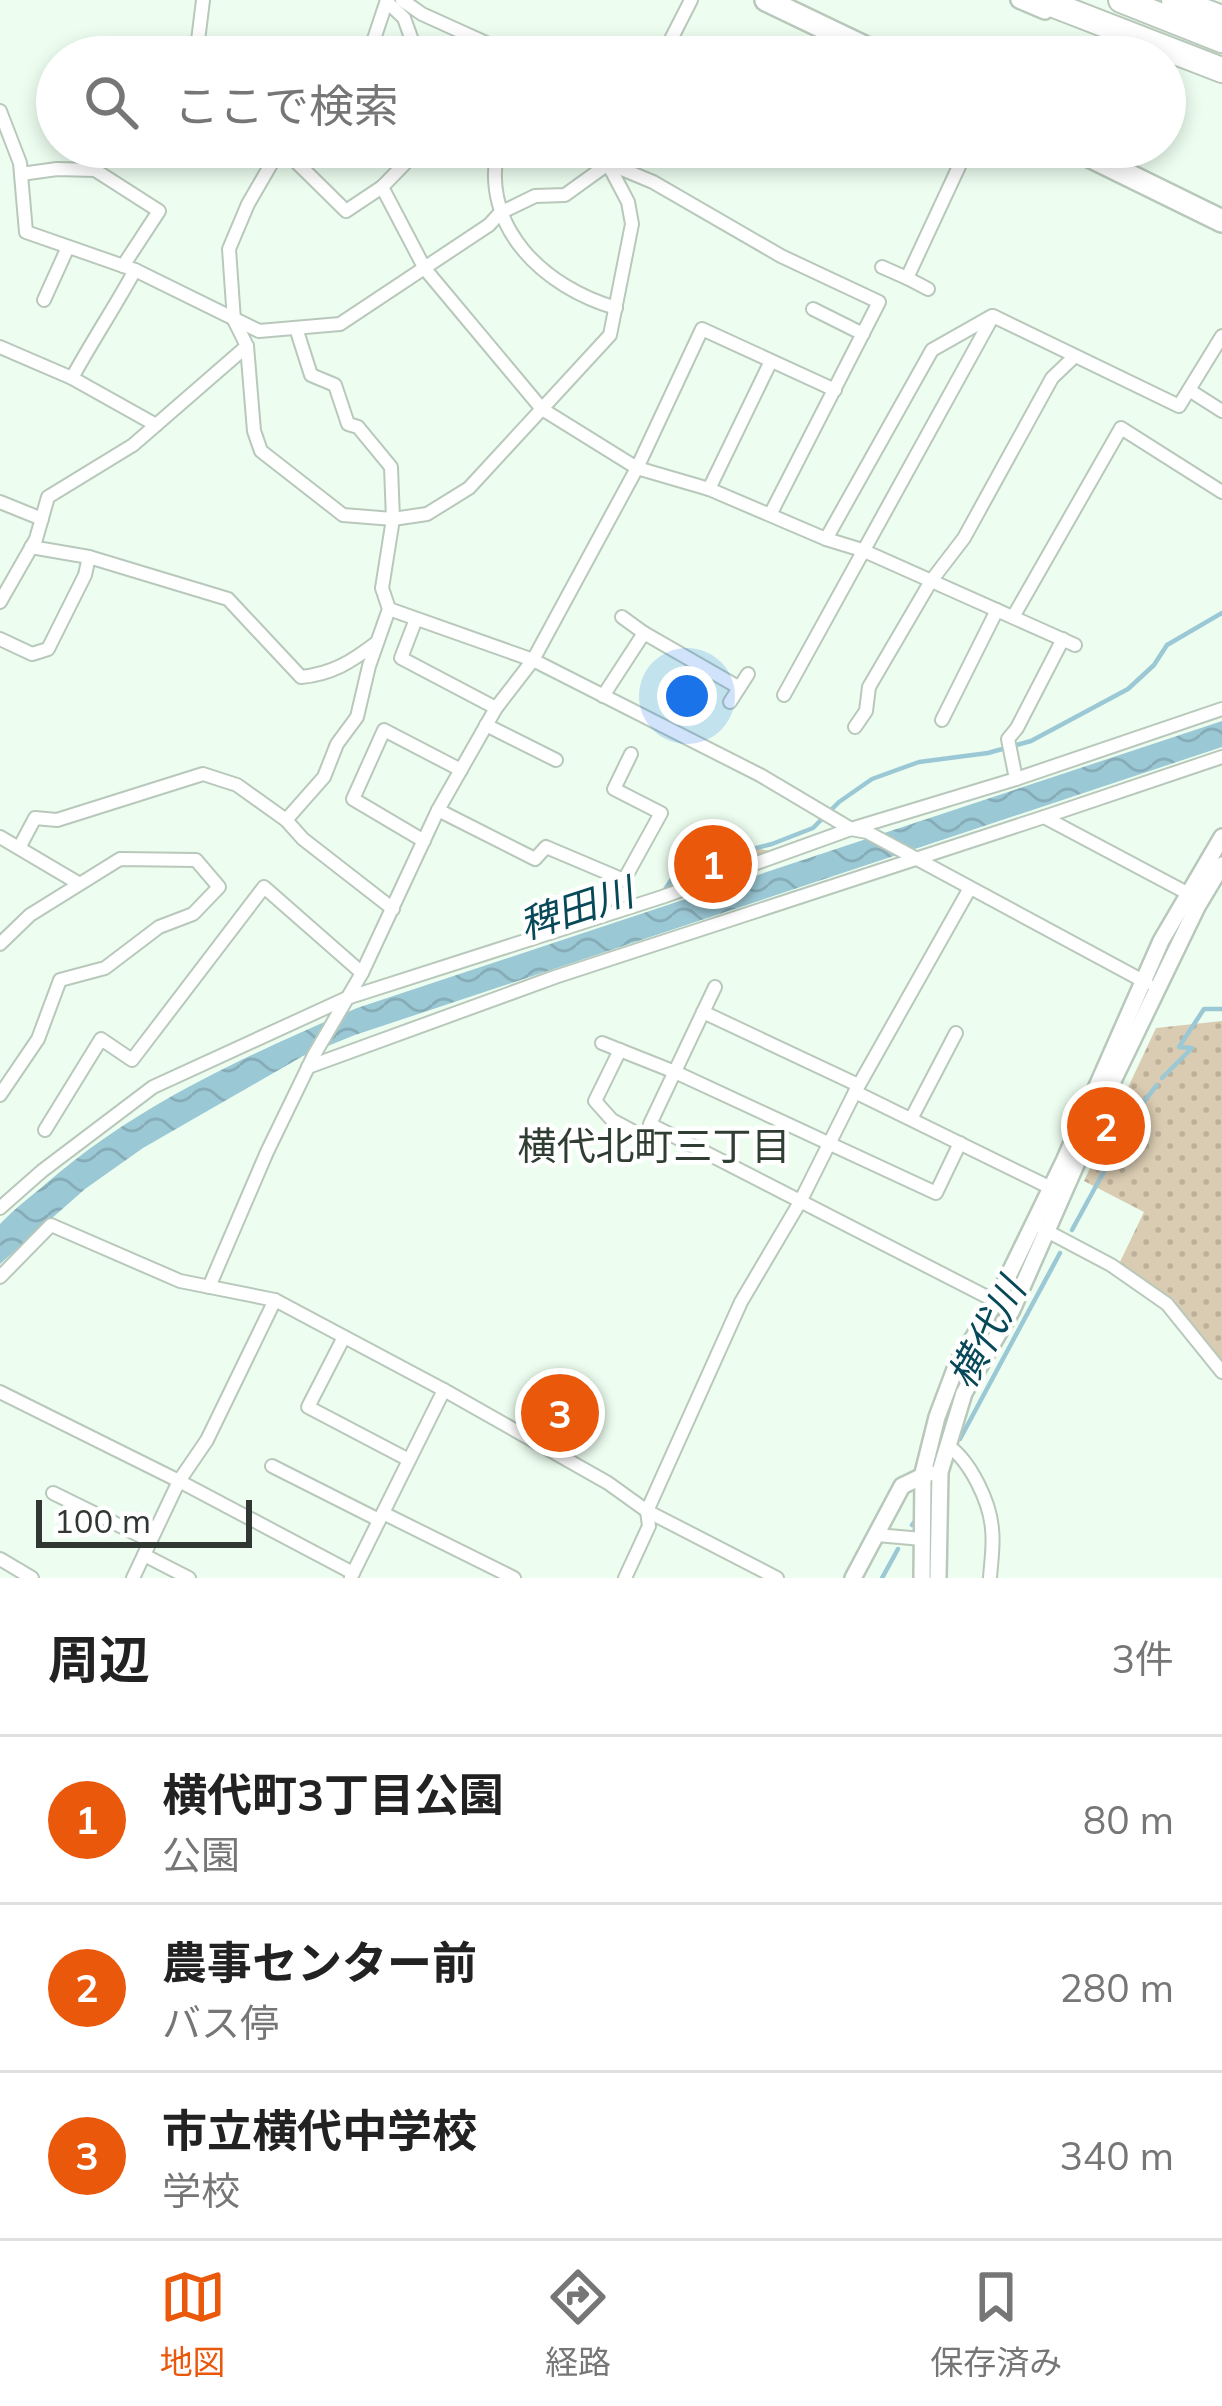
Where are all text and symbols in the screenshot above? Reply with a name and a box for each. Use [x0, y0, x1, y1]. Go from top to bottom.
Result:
search box [36, 36, 1186, 168]
icon: search [78, 69, 144, 135]
text: ここで検索 [174, 77, 399, 133]
your location [657, 666, 717, 726]
pin: 1 [674, 819, 752, 909]
water label: 稗田川 [513, 865, 643, 949]
pin: 2 [1067, 1081, 1145, 1171]
district label: 横代北町三丁目 [517, 1121, 791, 1170]
water label: 横代川 [937, 1266, 1037, 1396]
pin: 3 [521, 1368, 599, 1458]
scale bar [36, 1494, 252, 1547]
text: 100 m [54, 1500, 151, 1541]
text: 周辺 [48, 1627, 150, 1691]
text: 3件 [1112, 1634, 1174, 1683]
text: 横代町3丁目公園 [162, 1766, 504, 1822]
text: 1 [75, 1795, 99, 1844]
text: 80 m [1083, 1795, 1174, 1844]
text: 公園 [162, 1830, 240, 1879]
text: 農事センター前 [162, 1934, 477, 1990]
text: 2 [75, 1963, 99, 2012]
text: 280 m [1059, 1963, 1174, 2012]
text: バス停 [162, 1998, 279, 2047]
text: 市立横代中学校 [162, 2102, 477, 2158]
text: 3 [75, 2131, 99, 2180]
text: 340 m [1059, 2131, 1174, 2180]
text: 学校 [162, 2166, 240, 2215]
tab: 地図 [160, 2264, 226, 2384]
tab: 経路 [545, 2264, 611, 2384]
tab: 保存済み [930, 2264, 1062, 2384]

